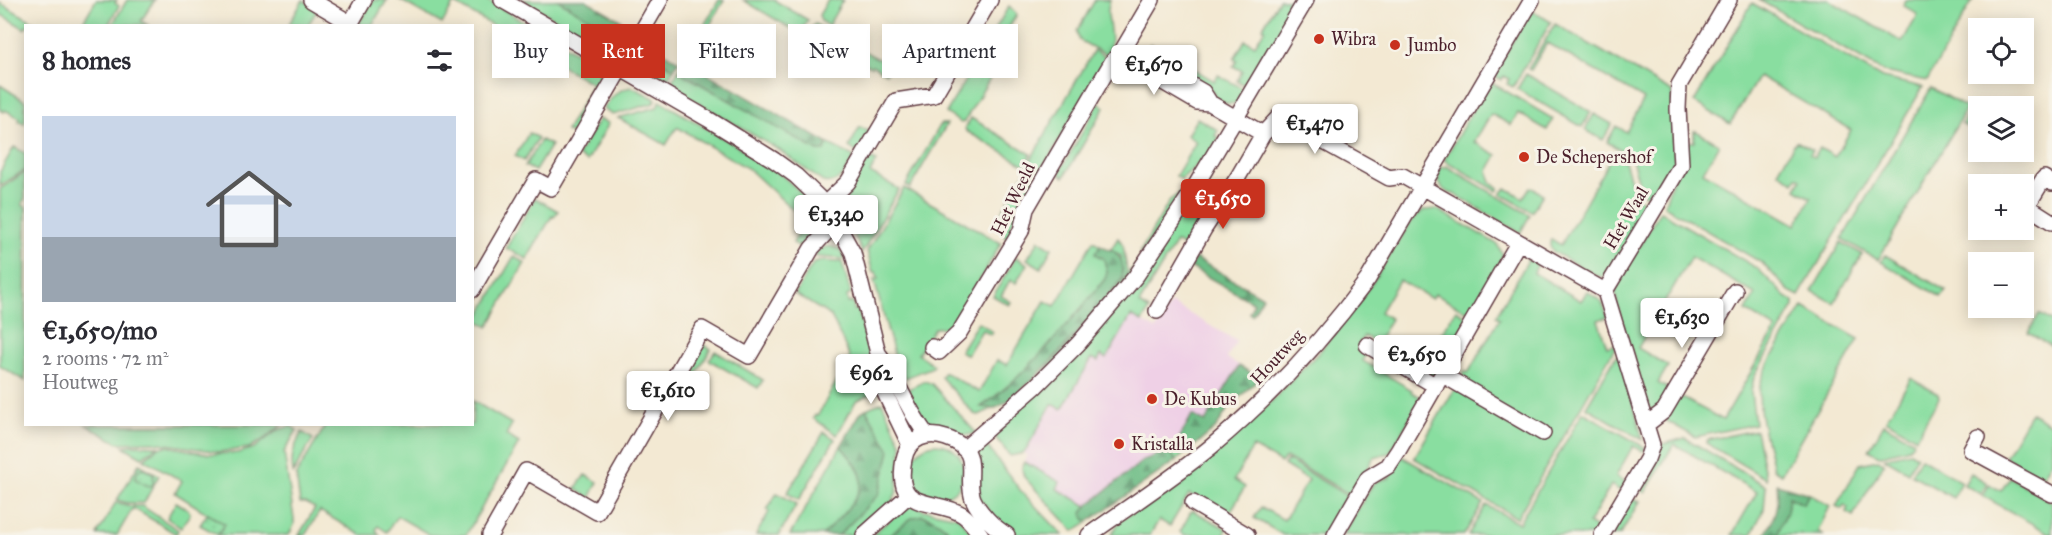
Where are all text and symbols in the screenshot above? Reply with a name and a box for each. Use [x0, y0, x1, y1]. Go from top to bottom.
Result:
map controls [1968, 18, 2034, 318]
button: locate [1968, 18, 2034, 84]
chip: Buy [492, 24, 569, 78]
chip: Rent [581, 24, 665, 78]
chip: Filters [677, 24, 776, 78]
chip: New [788, 24, 870, 78]
chip: Apartment [882, 24, 1018, 78]
place label: Wibra [1331, 28, 1376, 50]
marker: Wibra [1312, 32, 1326, 46]
place label: Jumbo [1405, 34, 1456, 57]
marker: Jumbo [1388, 38, 1402, 52]
text: 8 homes [42, 44, 131, 76]
icon: filters [423, 44, 456, 77]
pin: €1,670 [1105, 45, 1203, 96]
text: €1,670 [1125, 52, 1183, 76]
button: layers [1968, 96, 2034, 162]
pin: €1,470 [1266, 104, 1364, 155]
text: €1,470 [1286, 111, 1344, 135]
place label: De Schepershof [1536, 146, 1655, 168]
marker: De Schepershof [1517, 150, 1531, 164]
icon: home [195, 155, 303, 263]
street label: Het Weeld [986, 159, 1040, 239]
button: + [1968, 174, 2034, 240]
pin: €1,650 [1174, 179, 1272, 230]
street label: Het Waal [1599, 182, 1653, 253]
text: €1,650 [1195, 186, 1251, 210]
pin: €1,340 [787, 195, 885, 246]
text: €1,340 [808, 202, 864, 226]
button: − [1968, 252, 2034, 318]
pin: €1,630 [1633, 298, 1731, 349]
text: €1,630 [1654, 305, 1710, 329]
text: €1,650/mo [42, 314, 157, 346]
street label: Houtweg [1246, 324, 1309, 390]
pin: €2,650 [1368, 335, 1466, 386]
text: €2,650 [1388, 342, 1446, 366]
text: 2 rooms · 72 m² [42, 346, 169, 370]
pin: €962 [835, 354, 907, 405]
text: €962 [850, 361, 893, 385]
text: Houtweg [42, 370, 118, 394]
pin: €1,610 [619, 371, 717, 422]
text: €1,610 [641, 378, 695, 402]
place label: De Kubus [1164, 388, 1236, 410]
marker: De Kubus [1145, 392, 1159, 406]
place label: Kristalla [1131, 433, 1194, 455]
marker: Kristalla [1112, 437, 1126, 451]

